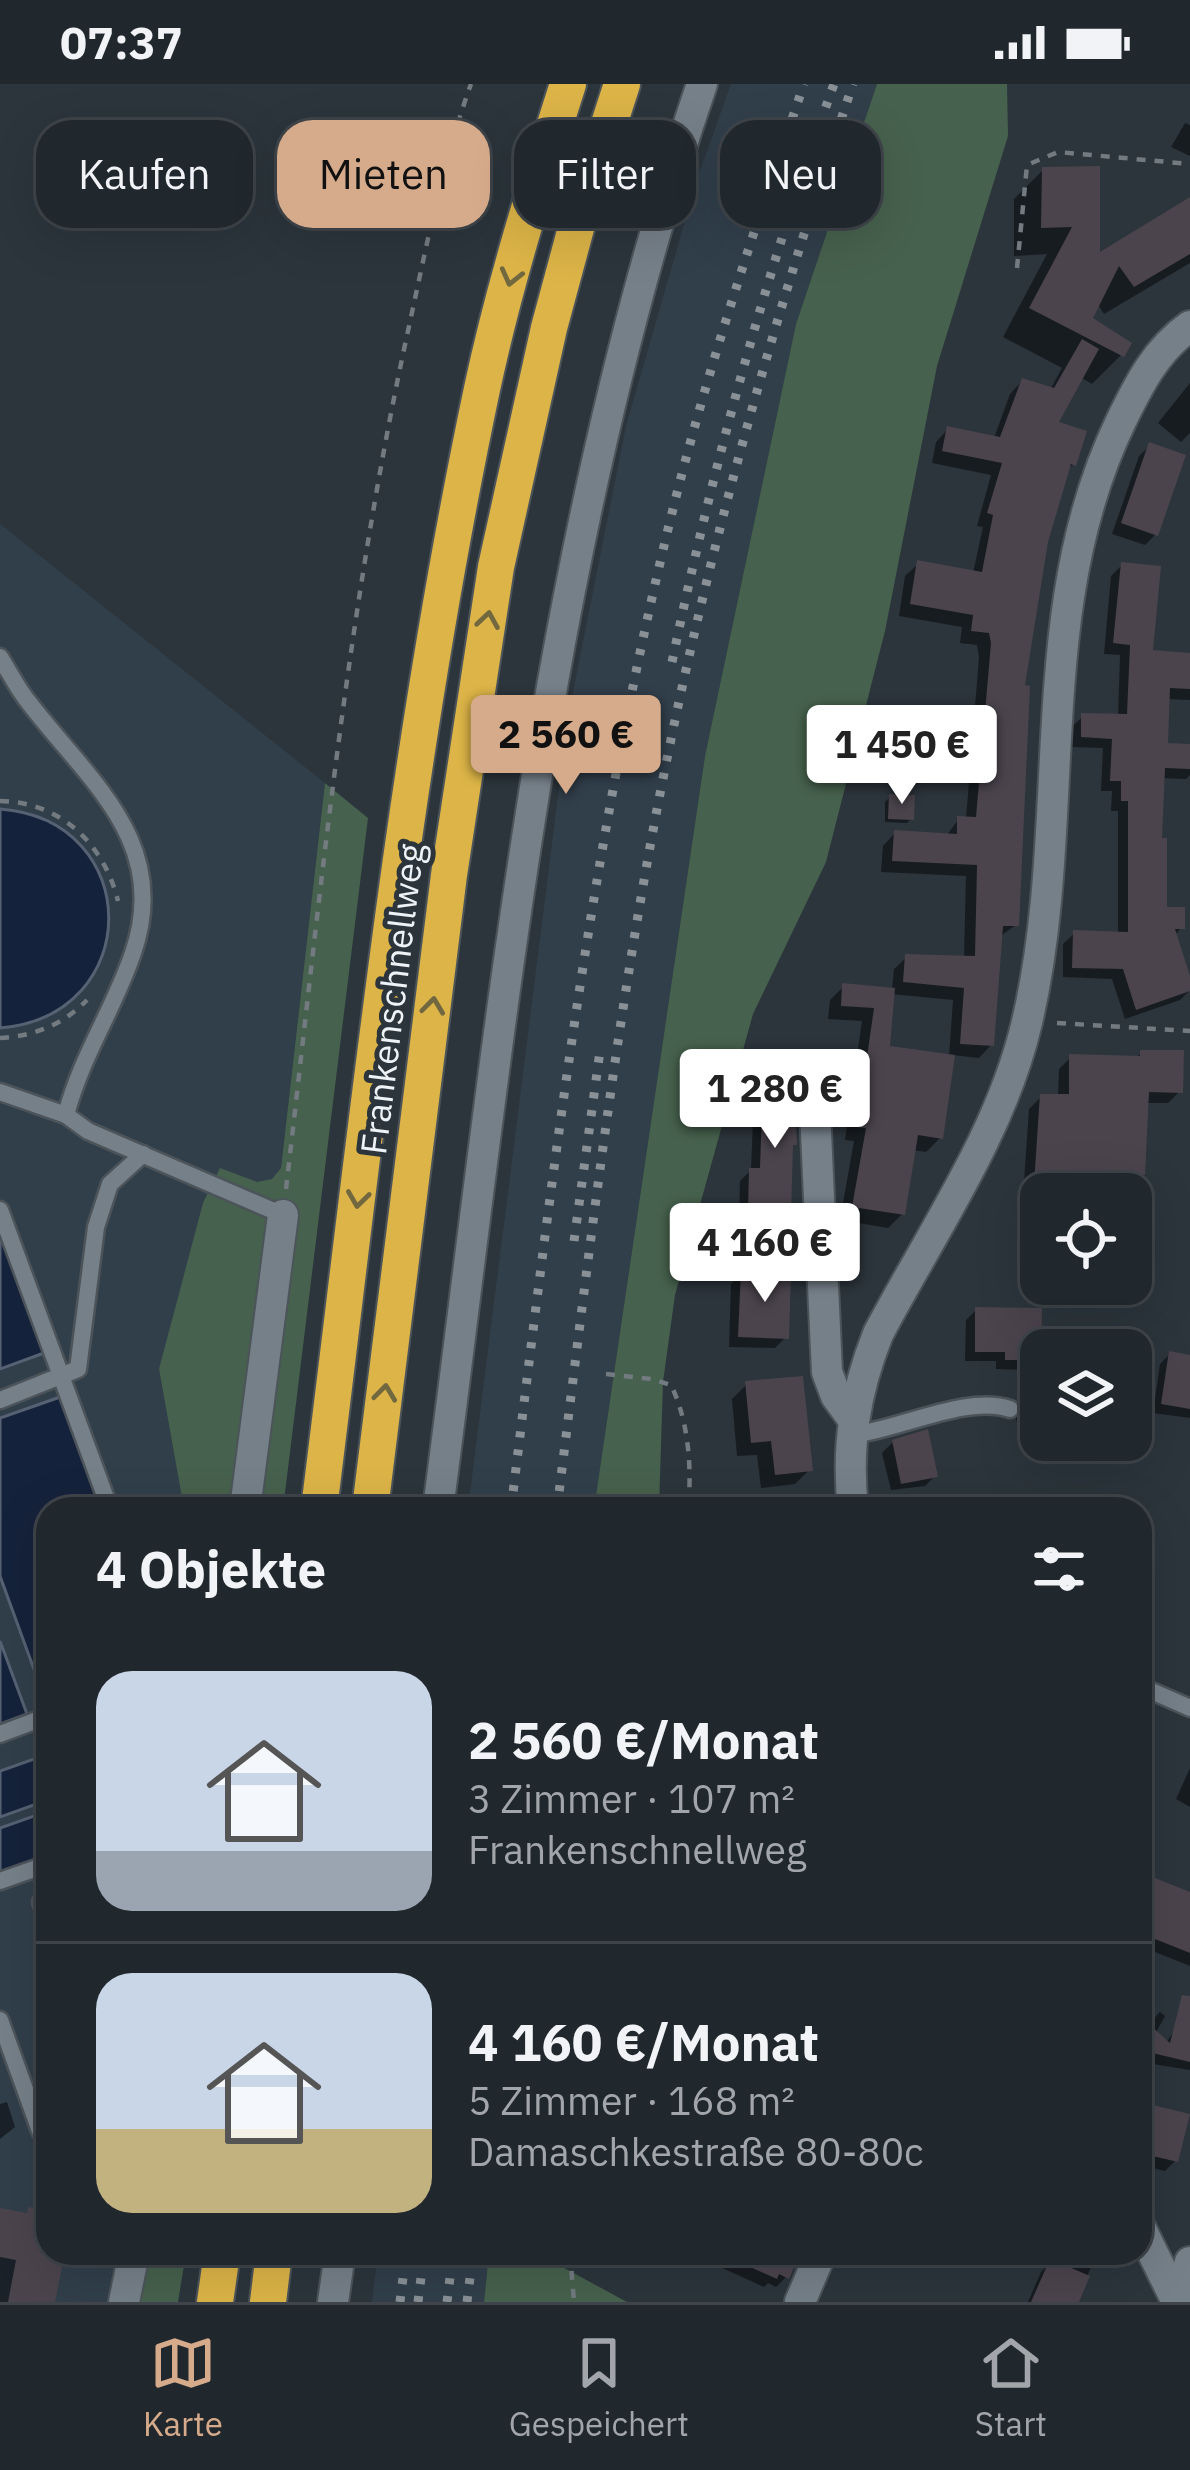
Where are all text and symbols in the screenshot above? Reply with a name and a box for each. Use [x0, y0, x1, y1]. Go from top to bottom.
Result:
text: 07:37 [60, 13, 183, 71]
chip: Kaufen [36, 120, 253, 228]
chip: Mieten [277, 120, 490, 228]
chip: Filter [514, 120, 696, 228]
chip: Neu [720, 120, 881, 228]
one-way arrow [500, 266, 525, 286]
one-way arrow [475, 610, 500, 630]
pin: 2 560 € [455, 695, 677, 797]
pin: 1 450 € [791, 705, 1013, 807]
text: 2 560 € [498, 708, 634, 759]
text: 1 450 € [834, 718, 970, 769]
street label: Frankenschnellweg [349, 841, 434, 1157]
one-way arrow [420, 996, 446, 1016]
pin: 1 280 € [664, 1049, 886, 1151]
text: 1 280 € [707, 1062, 843, 1113]
map controls [1020, 1173, 1152, 1461]
button: locate [1020, 1173, 1152, 1305]
one-way arrow [346, 1190, 372, 1209]
pin: 4 160 € [654, 1203, 876, 1305]
text: 4 160 € [697, 1216, 833, 1267]
button: layers [1020, 1329, 1152, 1461]
one-way arrow [371, 1383, 397, 1403]
text: 4 Objekte [96, 1536, 326, 1602]
icon: filters [1026, 1536, 1092, 1602]
text: 2 560 €/Monat [468, 1707, 819, 1773]
icon: home [192, 1719, 336, 1863]
text: 3 Zimmer · 107 m² [468, 1773, 795, 1824]
text: Frankenschnellweg [468, 1824, 807, 1875]
text: 4 160 €/Monat [468, 2009, 819, 2075]
icon: home [192, 2021, 336, 2165]
text: 5 Zimmer · 168 m² [468, 2075, 795, 2126]
text: Damaschkestraße 80-80c [468, 2126, 924, 2177]
tab: Karte [143, 2330, 223, 2445]
tab: Gespeichert [509, 2330, 689, 2445]
tab: Start [975, 2330, 1047, 2445]

